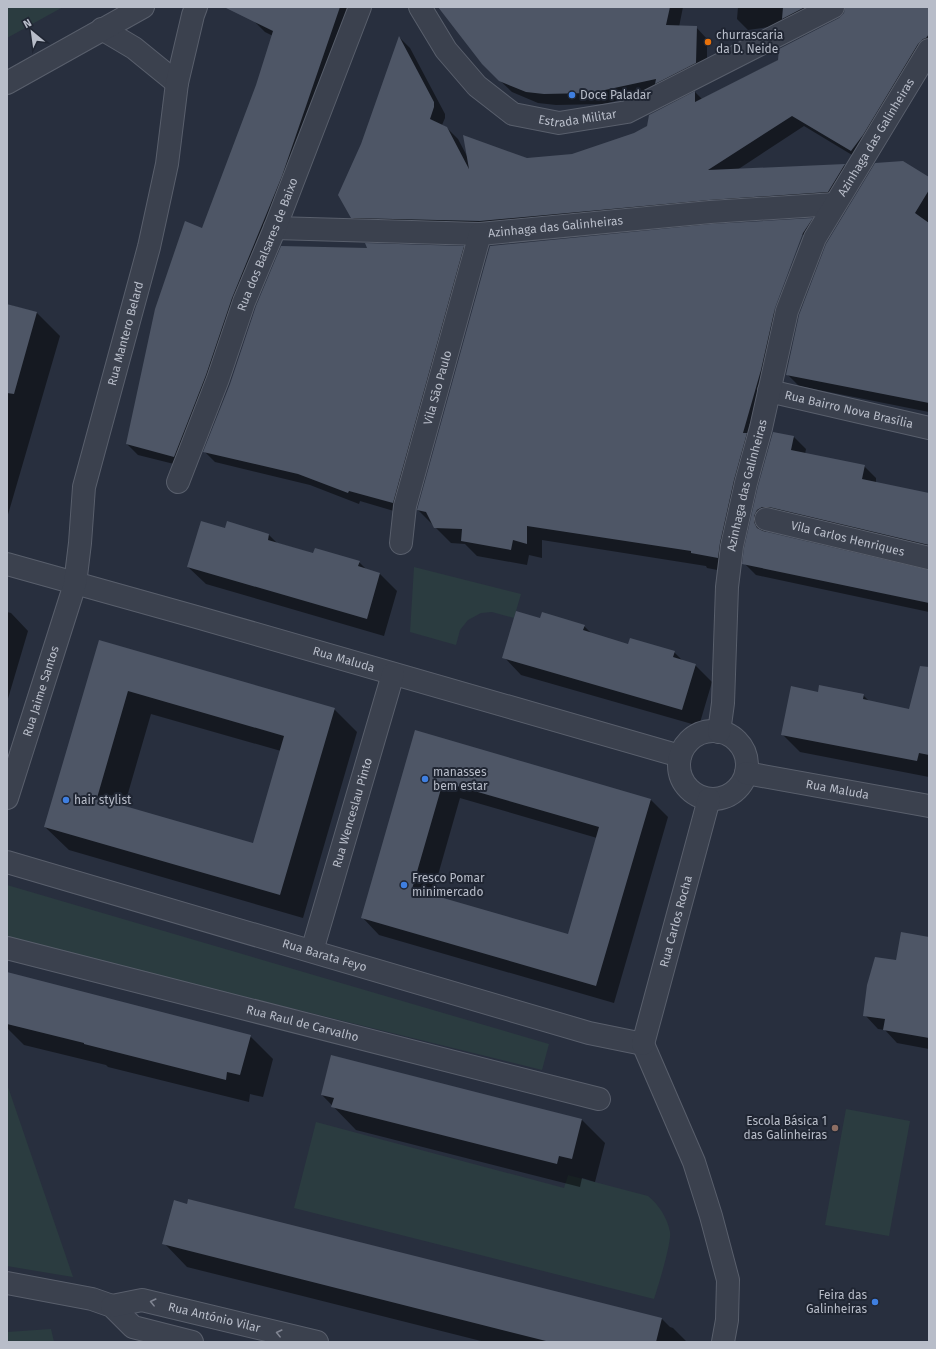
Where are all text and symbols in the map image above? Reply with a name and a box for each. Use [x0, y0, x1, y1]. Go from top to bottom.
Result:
north arrow [12, 12, 52, 52]
text: N [21, 16, 34, 31]
place label: churrascaria da D. Neide [716, 28, 783, 56]
marker: churrascaria da D. Neide [703, 37, 713, 47]
street label: Azinhaga das Galinheiras [835, 75, 917, 199]
place label: Doce Paladar [580, 88, 651, 102]
marker: Doce Paladar [567, 90, 577, 100]
street label: Estrada Militar [537, 107, 618, 130]
street label: Rua dos Balsares de Baixo [234, 176, 301, 313]
street label: Azinhaga das Galinheiras [488, 213, 624, 240]
street label: Rua Mantero Belard [105, 280, 146, 387]
street label: Vila São Paulo [421, 349, 455, 427]
street label: Rua Bairro Nova Brasília [783, 388, 914, 431]
street label: Azinhaga das Galinheiras [724, 418, 770, 552]
street label: Vila Carlos Henriques [789, 518, 906, 559]
street label: Rua Jaime Santos [20, 644, 62, 738]
street label: Rua Maluda [311, 644, 376, 675]
street label: Rua Wenceslau Pinto [330, 756, 375, 869]
place label: manasses bem estar [433, 765, 488, 793]
marker: manasses bem estar [420, 774, 430, 784]
street label: Rua Maluda [805, 777, 870, 802]
place label: hair stylist [74, 793, 132, 807]
marker: hair stylist [61, 795, 71, 805]
place label: Fresco Pomar minimercado [412, 871, 485, 899]
street label: Rua Carlos Rocha [657, 874, 695, 969]
marker: Fresco Pomar minimercado [399, 880, 409, 890]
street label: Rua Barata Feyo [281, 936, 368, 974]
street label: Rua Raul de Carvalho [245, 1002, 360, 1044]
place label: Escola Básica 1 das Galinheiras [744, 1114, 827, 1142]
marker: Escola Básica 1 das Galinheiras [830, 1123, 840, 1133]
place label: Feira das Galinheiras [806, 1288, 867, 1316]
marker: Feira das Galinheiras [870, 1297, 880, 1307]
one-way arrow [150, 1299, 156, 1307]
street label: Rua António Vilar [167, 1300, 262, 1335]
one-way arrow [276, 1329, 283, 1338]

